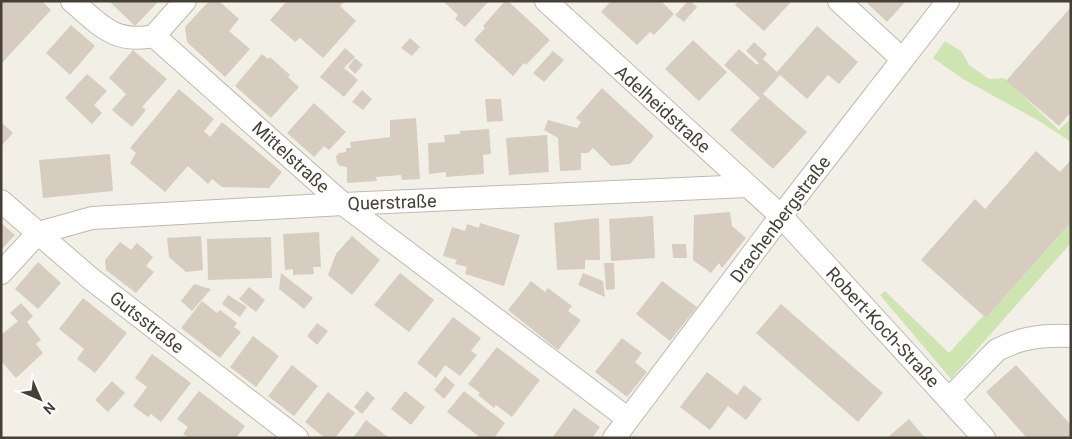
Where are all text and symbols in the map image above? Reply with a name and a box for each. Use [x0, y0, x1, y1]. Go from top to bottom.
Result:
street label: Adelheidstraße [611, 61, 715, 157]
street label: Mittelstraße [248, 117, 334, 197]
street label: Drachenbergstraße [726, 152, 834, 286]
street label: Querstraße [347, 190, 437, 214]
street label: Robert-Koch-Straße [822, 263, 944, 391]
street label: Gutsstraße [106, 287, 188, 357]
north arrow [15, 374, 65, 424]
text: N [40, 399, 58, 417]

